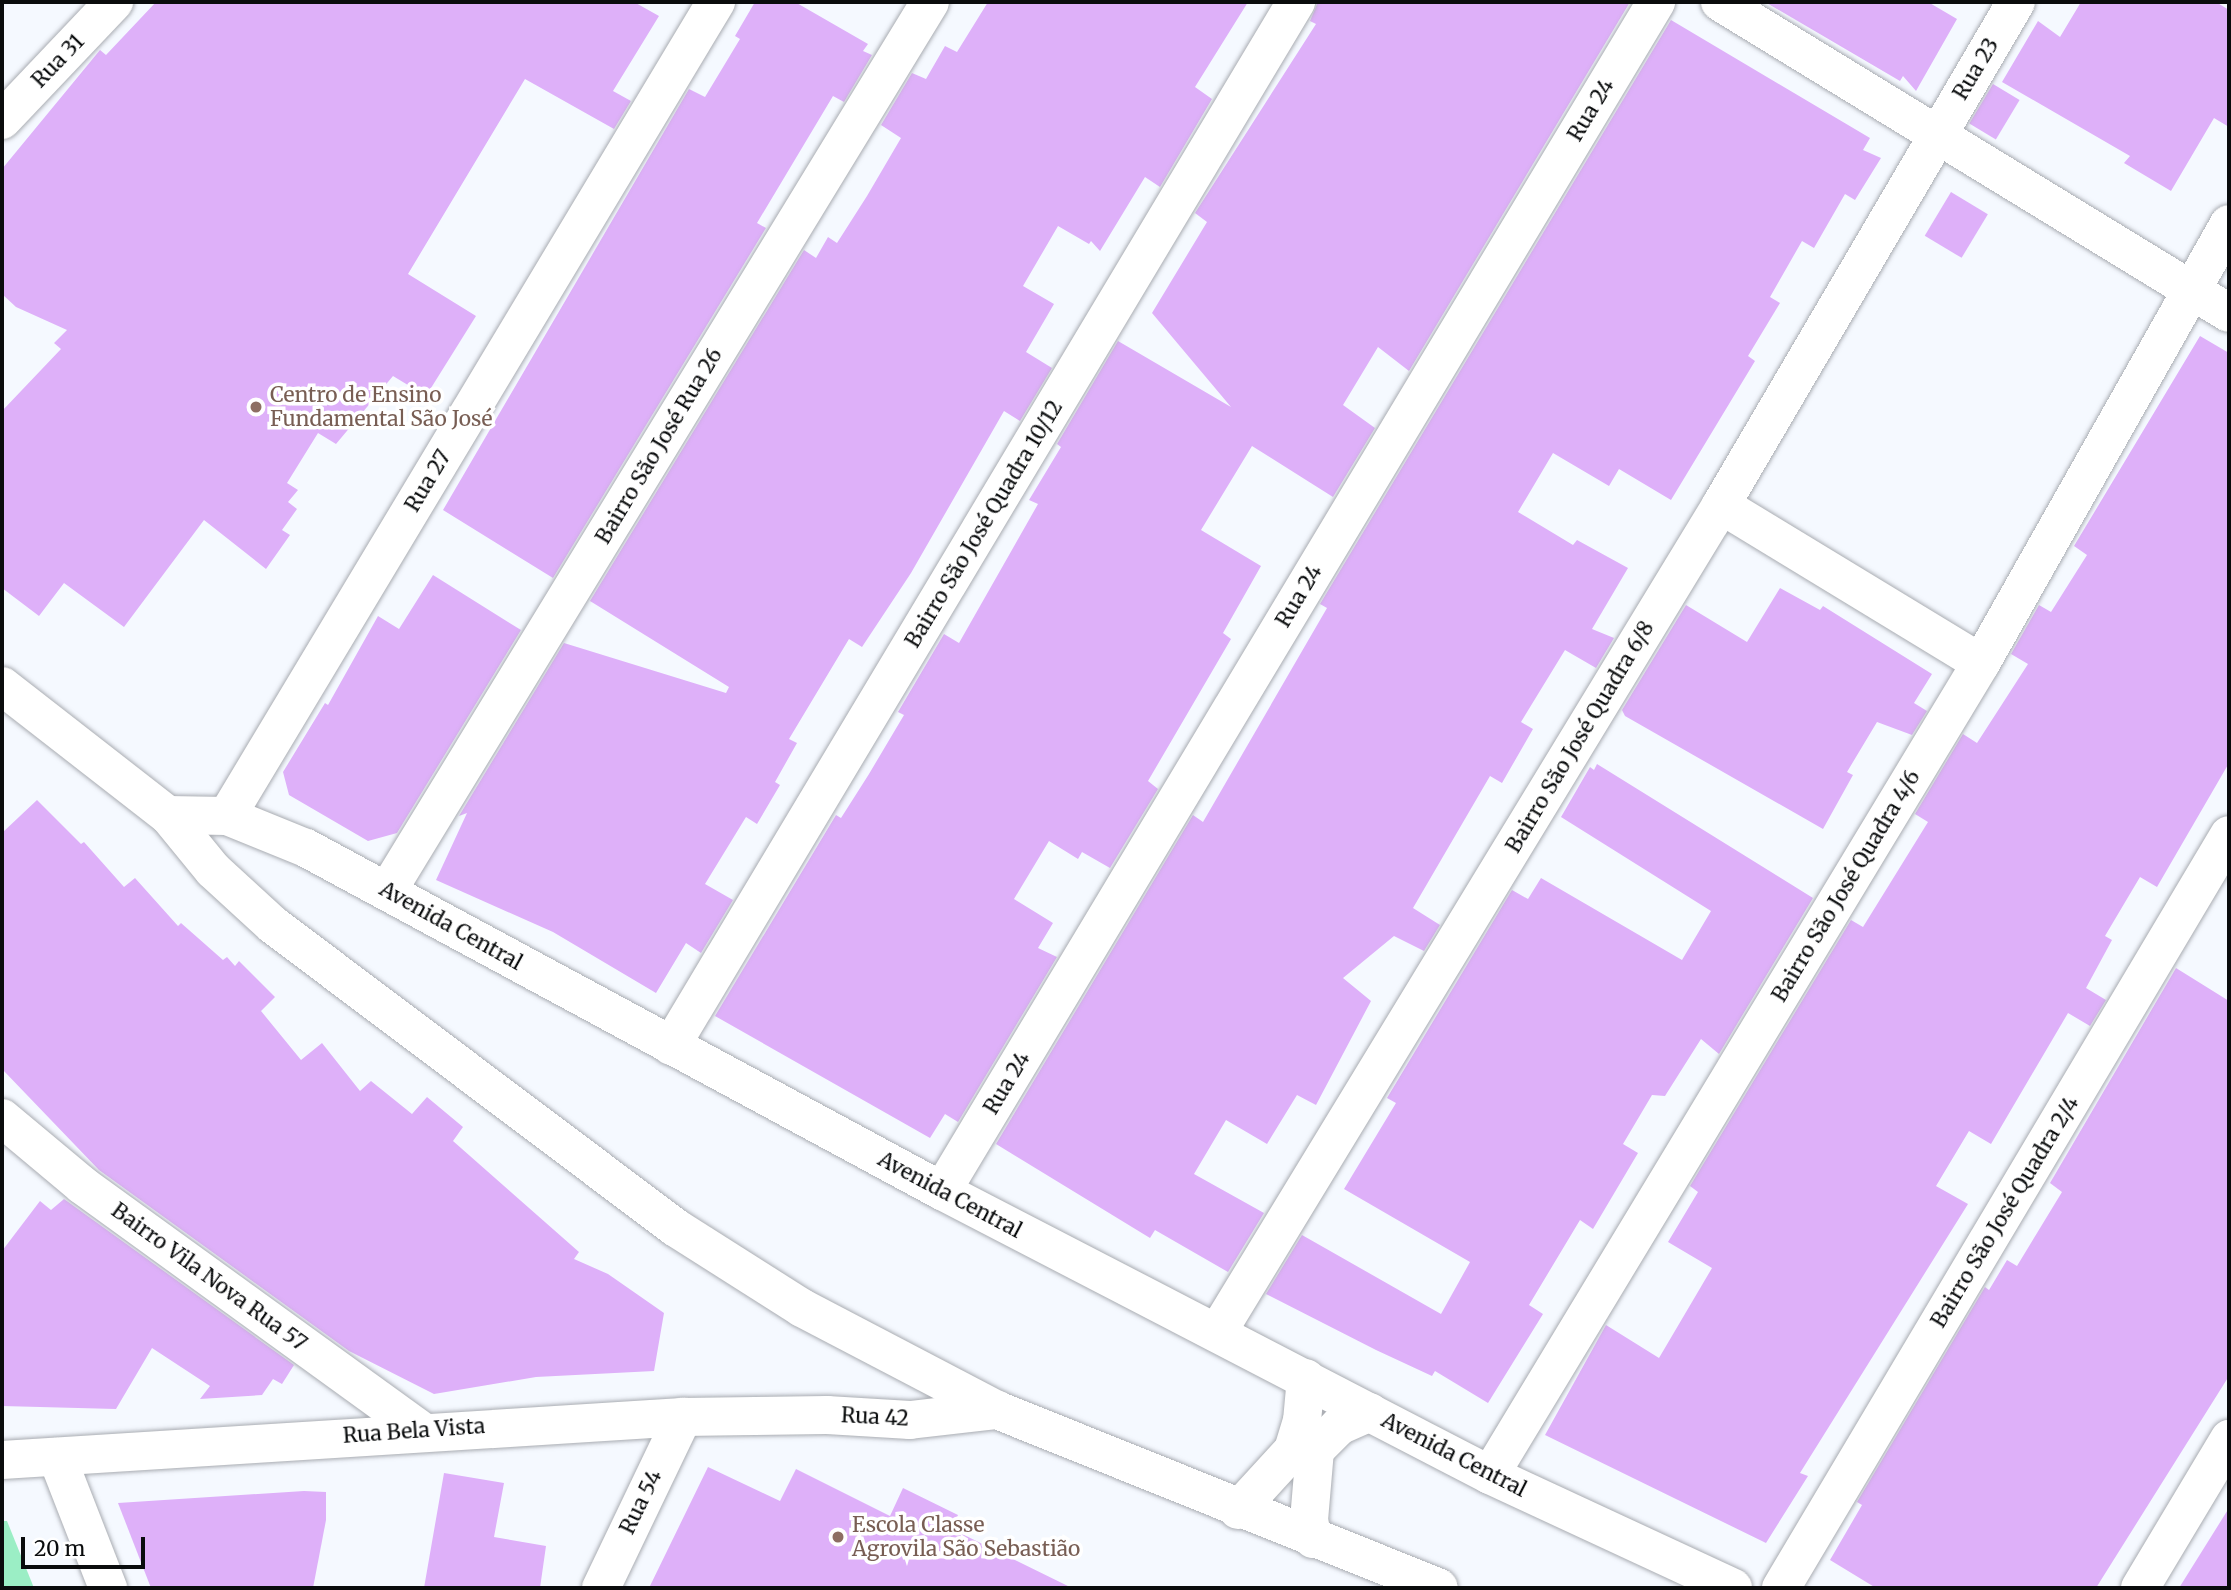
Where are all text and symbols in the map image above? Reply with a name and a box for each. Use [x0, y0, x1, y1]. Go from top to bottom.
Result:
street label: Rua 31 [27, 29, 89, 93]
street label: Rua 23 [1948, 34, 2004, 104]
street label: Rua 24 [1563, 74, 1619, 146]
street label: Bairro São José Rua 26 [591, 344, 727, 548]
place label: Centro de Ensino Fundamental São José [270, 382, 492, 432]
street label: Bairro São José Quadra 10/12 [900, 396, 1068, 652]
marker: Centro de Ensino Fundamental São José [248, 399, 264, 415]
street label: Rua 27 [400, 446, 456, 516]
street label: Rua 24 [1271, 560, 1327, 632]
street label: Bairro São José Quadra 6/8 [1501, 617, 1659, 857]
street label: Bairro São José Quadra 4/6 [1767, 766, 1925, 1006]
street label: Avenida Central [375, 876, 527, 976]
street label: Rua 24 [979, 1047, 1035, 1119]
street label: Bairro São José Quadra 2/4 [1926, 1092, 2084, 1332]
street label: Avenida Central [874, 1146, 1026, 1244]
street label: Bairro Vila Nova Rua 57 [106, 1198, 312, 1356]
street label: Rua 42 [840, 1403, 910, 1431]
street label: Avenida Central [1377, 1408, 1531, 1502]
street label: Rua Bela Vista [342, 1413, 486, 1449]
street label: Rua 54 [615, 1466, 667, 1538]
place label: Escola Classe Agrovila São Sebastião [852, 1512, 1080, 1562]
scale bar [24, 1524, 149, 1568]
marker: Escola Classe Agrovila São Sebastião [830, 1529, 846, 1545]
text: 20 m [34, 1535, 85, 1562]

